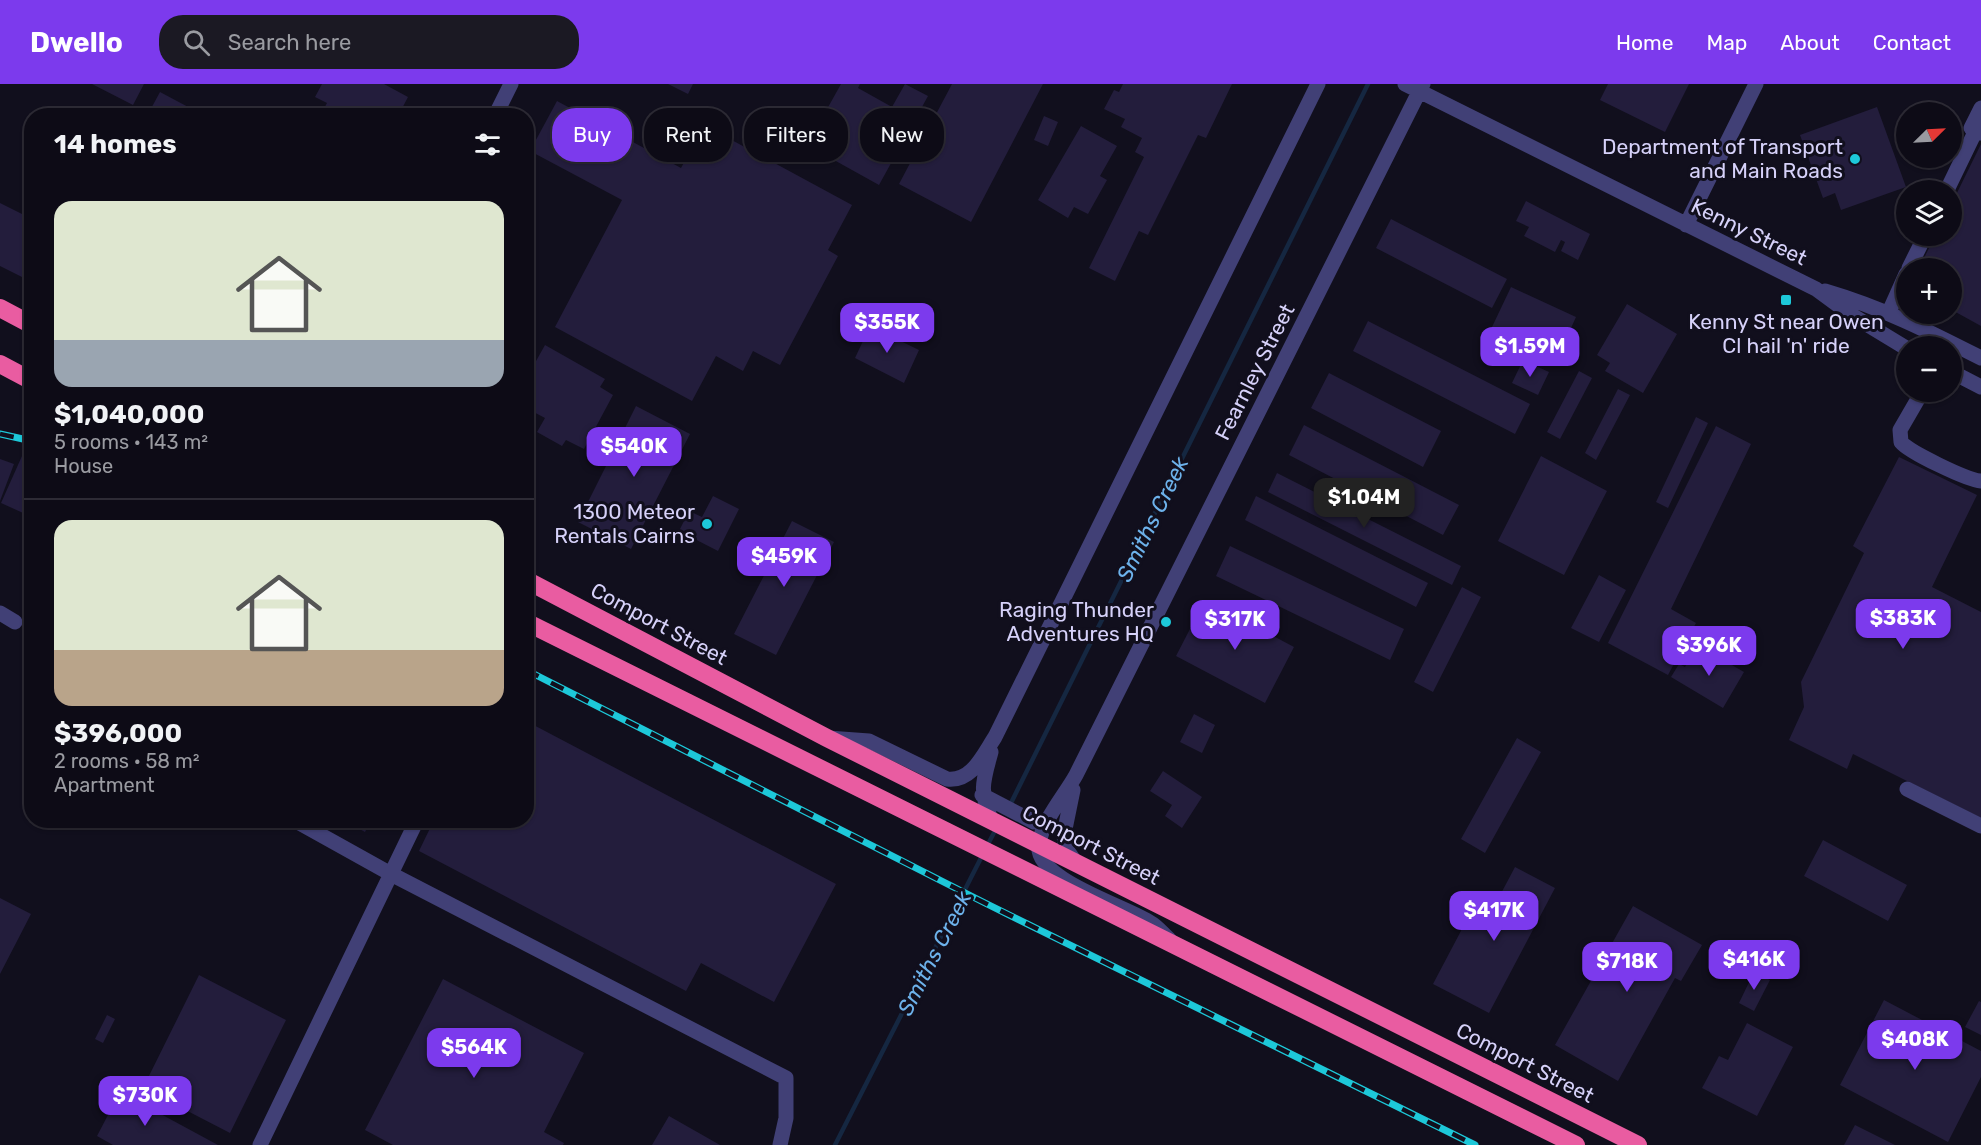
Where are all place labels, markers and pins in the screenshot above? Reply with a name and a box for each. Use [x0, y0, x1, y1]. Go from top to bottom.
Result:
place label: Department of Transport and Main Roads [1602, 134, 1843, 183]
marker: Department of Transport and Main Roads [1848, 152, 1862, 166]
marker: Kenny St near Owen Cl hail 'n' ride [1779, 293, 1793, 307]
pin: $355K [845, 303, 929, 354]
place label: Kenny St near Owen Cl hail 'n' ride [1688, 309, 1884, 358]
pin: $1.59M [1481, 327, 1579, 378]
pin: $540K [592, 427, 676, 478]
pin: $1.04M [1315, 478, 1413, 529]
place label: 1300 Meteor Rentals Cairns [554, 499, 695, 548]
marker: 1300 Meteor Rentals Cairns [700, 517, 714, 531]
pin: $459K [742, 537, 826, 588]
place label: Raging Thunder Adventures HQ [999, 597, 1154, 646]
pin: $383K [1861, 599, 1945, 650]
pin: $317K [1193, 600, 1277, 651]
marker: Raging Thunder Adventures HQ [1159, 615, 1173, 629]
pin: $396K [1667, 626, 1751, 677]
pin: $417K [1452, 891, 1536, 942]
pin: $416K [1712, 940, 1796, 991]
pin: $718K [1585, 942, 1669, 993]
pin: $408K [1873, 1020, 1957, 1071]
pin: $564K [432, 1028, 516, 1079]
pin: $730K [103, 1076, 187, 1127]

